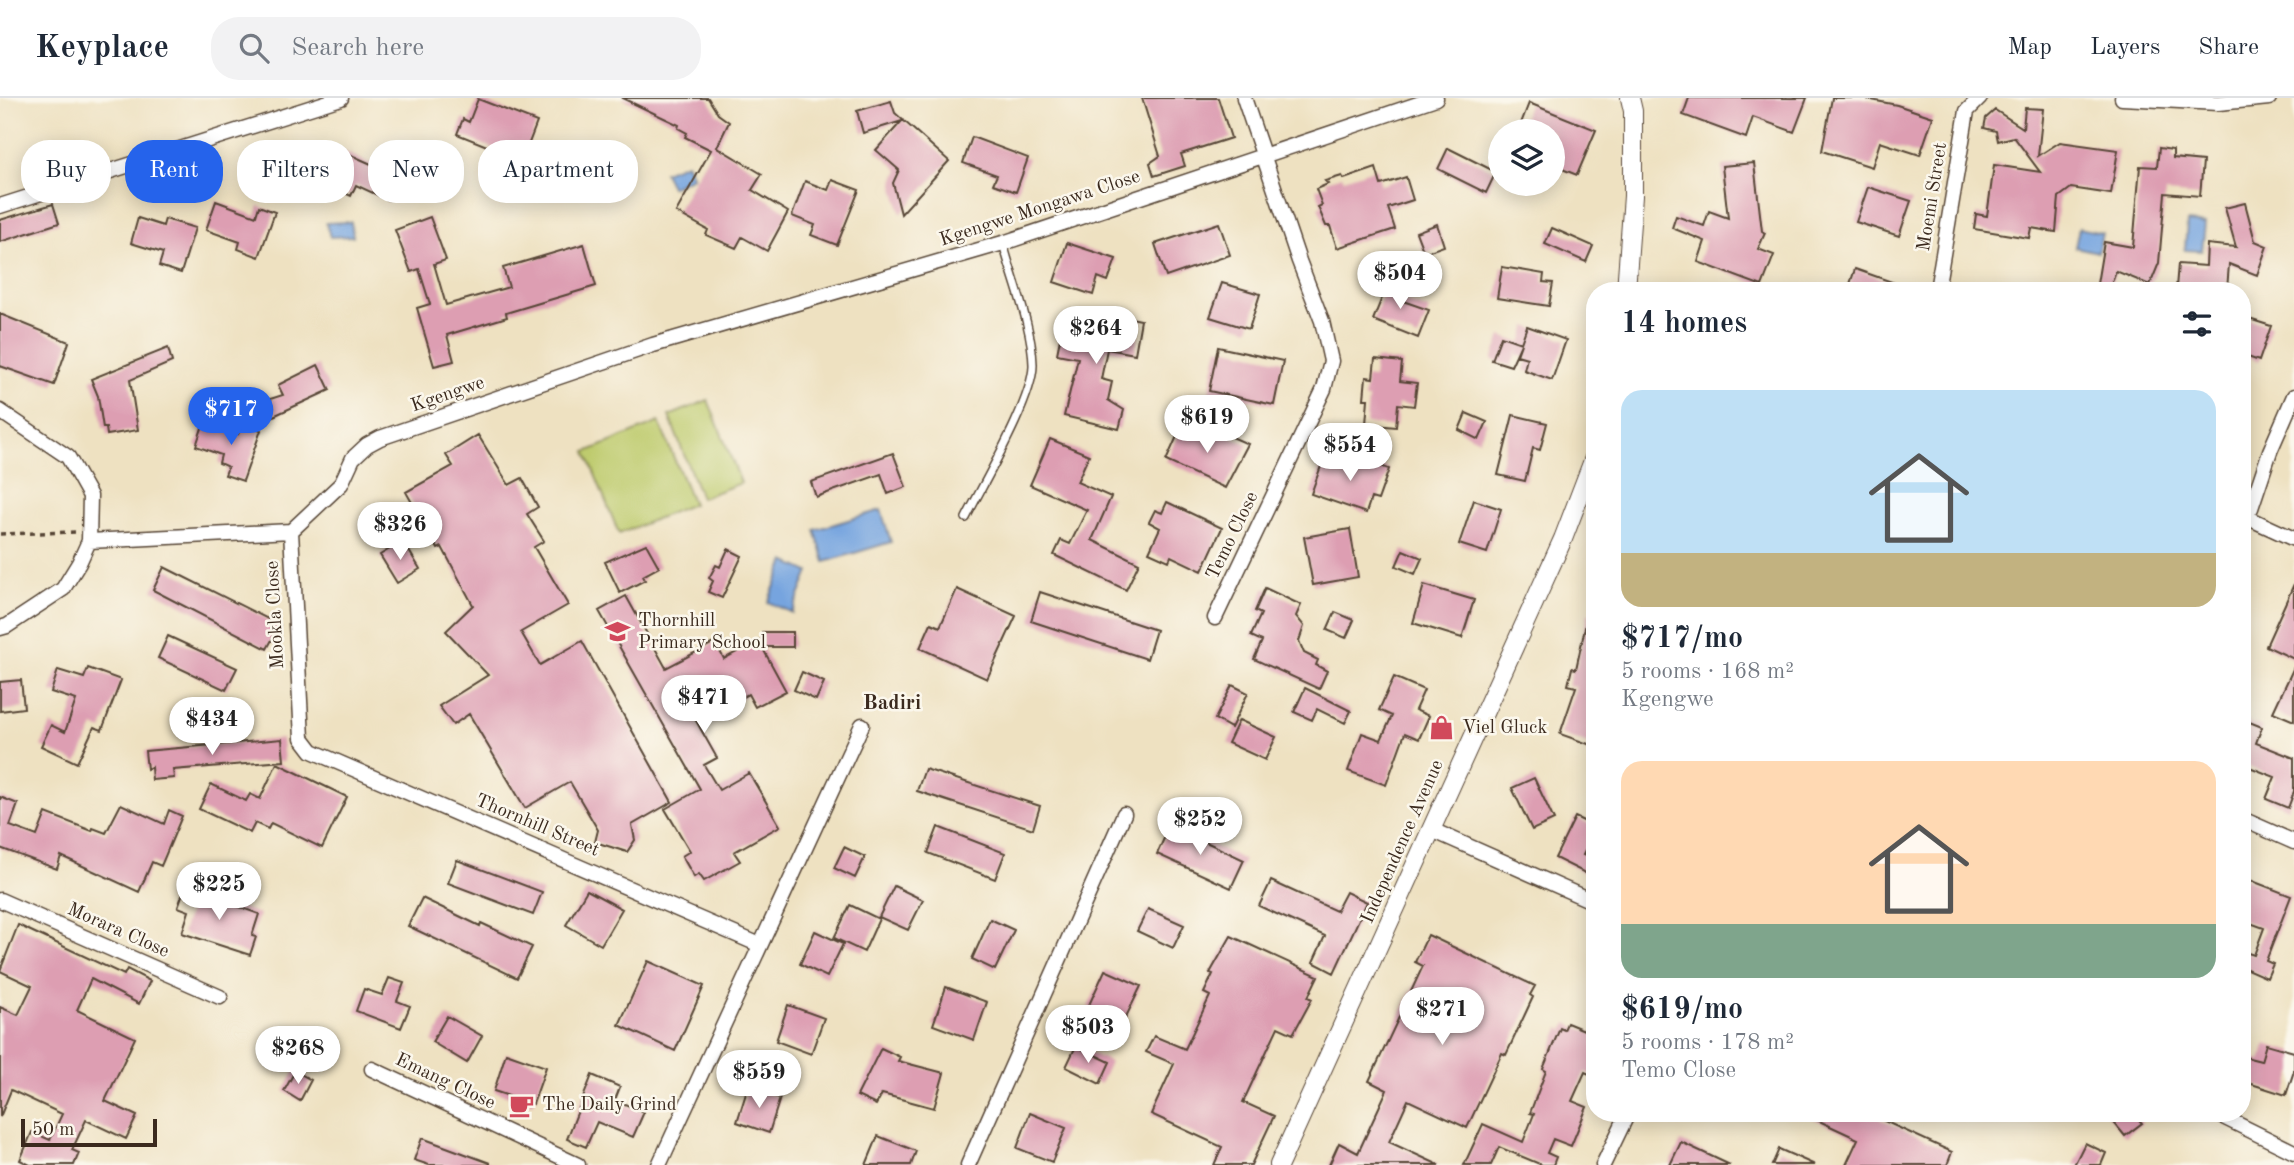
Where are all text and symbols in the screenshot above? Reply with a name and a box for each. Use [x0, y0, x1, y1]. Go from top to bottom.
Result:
search box [211, 17, 701, 80]
icon: search [235, 29, 273, 67]
text: Keyplace [35, 32, 169, 65]
text: Search here [291, 35, 424, 61]
text: Map [2008, 36, 2052, 60]
text: Layers [2090, 36, 2160, 60]
text: Share [2198, 36, 2259, 60]
map controls [1488, 119, 1565, 196]
button: layers [1488, 119, 1565, 196]
chip: Buy [21, 140, 111, 203]
chip: Rent [125, 140, 223, 203]
chip: Filters [237, 140, 354, 203]
chip: New [368, 140, 464, 203]
chip: Apartment [478, 140, 638, 203]
street label: Moemi Street [1915, 141, 1951, 253]
street label: Kgengwe Mongawa Close [937, 168, 1143, 250]
pin: $504 [1359, 252, 1441, 311]
text: $504 [1373, 262, 1427, 285]
icon: filters [2178, 305, 2216, 343]
pin: $264 [1055, 306, 1137, 366]
text: 14 homes [1621, 309, 1747, 339]
text: $264 [1069, 317, 1123, 340]
street label: Kgengwe [409, 374, 487, 416]
pin: $717 [190, 388, 272, 447]
pin: $619 [1166, 396, 1248, 455]
text: $717 [204, 398, 258, 421]
text: $619 [1180, 406, 1234, 429]
pin: $554 [1309, 424, 1391, 483]
text: $554 [1323, 434, 1377, 457]
icon: home [1856, 435, 1982, 561]
street label: Temo Close [1204, 489, 1262, 583]
pin: $326 [359, 503, 441, 562]
text: $326 [373, 513, 427, 536]
street label: Mookla Close [264, 560, 288, 670]
place label: Thornhill Primary School [638, 612, 766, 653]
school or university icon: Thornhill Primary School [604, 618, 632, 646]
text: $717/mo [1621, 624, 1743, 654]
text: 5 rooms · 168 m² [1621, 660, 1794, 683]
pin: $471 [663, 676, 745, 735]
text: $471 [677, 686, 731, 709]
text: Kgengwe [1621, 688, 1714, 711]
district label: Badiri [863, 693, 921, 714]
pin: $434 [171, 698, 253, 757]
text: $434 [185, 708, 239, 731]
shop icon: Viel Gluck [1428, 714, 1456, 742]
place label: Viel Gluck [1462, 719, 1547, 738]
street label: Independence Avenue [1358, 757, 1448, 927]
street label: Thornhill Street [472, 791, 602, 861]
pin: $252 [1159, 798, 1241, 857]
icon: home [1856, 806, 1982, 932]
text: $252 [1173, 808, 1227, 831]
pin: $225 [178, 862, 260, 922]
text: $225 [192, 873, 246, 896]
street label: Morara Close [64, 900, 172, 962]
pin: $271 [1401, 988, 1483, 1047]
text: $619/mo [1621, 995, 1743, 1025]
text: $271 [1415, 998, 1469, 1021]
pin: $503 [1047, 1006, 1129, 1065]
text: $503 [1061, 1016, 1115, 1039]
pin: $268 [257, 1026, 339, 1086]
text: 5 rooms · 178 m² [1621, 1031, 1794, 1054]
text: $268 [271, 1037, 325, 1060]
street label: Emang Close [392, 1051, 498, 1113]
pin: $559 [718, 1051, 800, 1110]
text: Temo Close [1621, 1059, 1736, 1082]
text: $559 [732, 1061, 786, 1084]
cafe icon: The Daily Grind [508, 1091, 536, 1119]
place label: The Daily Grind [542, 1096, 677, 1115]
scale bar [21, 1116, 158, 1148]
text: 50 m [32, 1121, 74, 1140]

